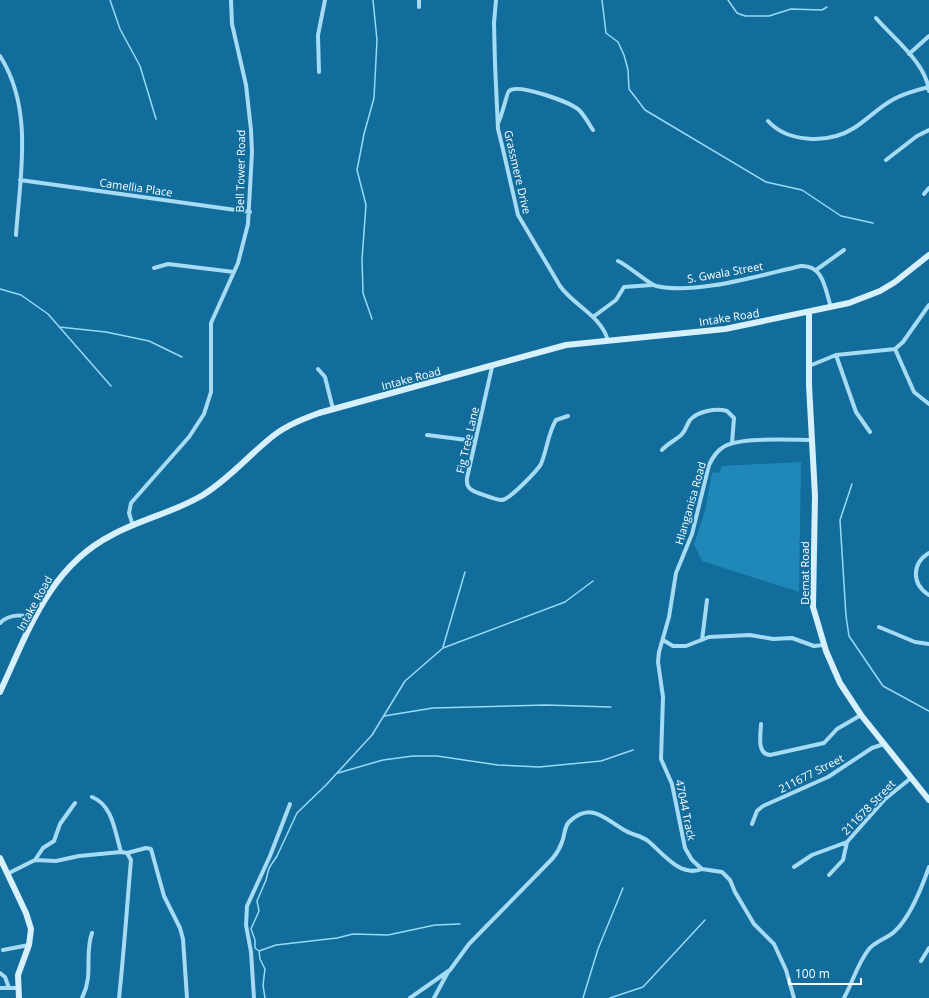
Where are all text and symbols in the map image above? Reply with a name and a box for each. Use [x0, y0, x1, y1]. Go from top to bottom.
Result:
street label: Grassmere Drive [501, 128, 535, 216]
street label: Bell Tower Road [232, 130, 248, 212]
street label: Camellia Place [98, 174, 174, 200]
street label: S. Gwala Street [686, 258, 764, 286]
street label: Intake Road [698, 305, 760, 329]
street label: Intake Road [380, 363, 442, 393]
street label: Fig Tree Lane [452, 405, 482, 475]
street label: Hlanganisa Road [671, 460, 709, 546]
street label: Demat Road [797, 541, 812, 605]
street label: Intake Road [13, 573, 55, 633]
street label: 211677 Street [776, 750, 846, 796]
street label: 211678 Street [838, 776, 898, 838]
street label: 47044 Track [672, 778, 700, 842]
scale bar [789, 960, 861, 986]
text: 100 m [795, 965, 830, 982]

